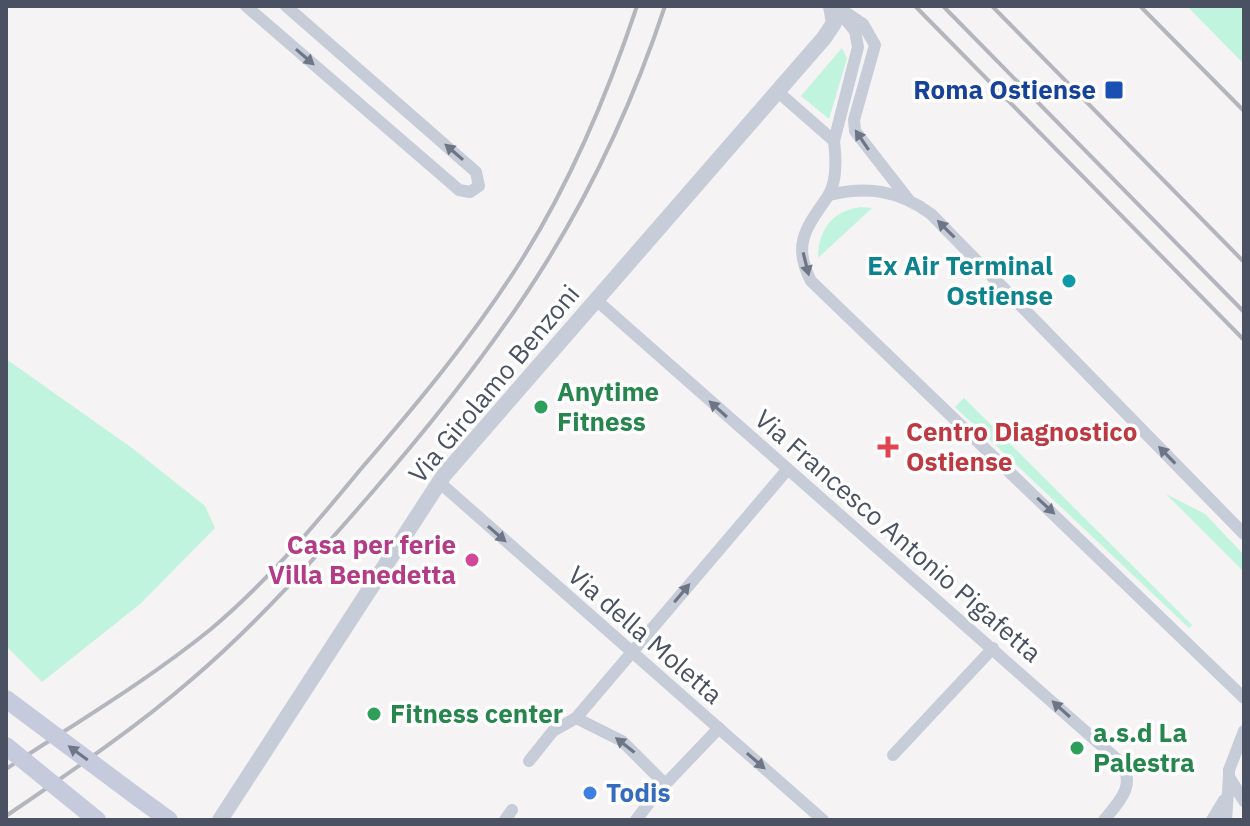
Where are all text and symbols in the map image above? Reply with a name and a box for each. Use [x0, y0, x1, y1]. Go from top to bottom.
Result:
one-way arrow [295, 48, 315, 65]
place label: Roma Ostiense [913, 72, 1096, 106]
marker: Roma Ostiense [1103, 79, 1125, 101]
one-way arrow [855, 129, 870, 150]
one-way arrow [444, 144, 464, 161]
one-way arrow [937, 220, 955, 239]
place label: Ex Air Terminal Ostiense [867, 248, 1053, 312]
one-way arrow [800, 252, 812, 277]
marker: Ex Air Terminal Ostiense [1060, 272, 1078, 290]
street label: Via Girolamo Benzoni [400, 277, 586, 490]
place label: Anytime Fitness [557, 374, 659, 438]
marker: Anytime Fitness [532, 398, 550, 416]
one-way arrow [709, 400, 728, 418]
street label: Via Francesco Antonio Pigafetta [748, 401, 1049, 669]
place label: Centro Diagnostico Ostiense [906, 414, 1137, 478]
marker: Centro Diagnostico Ostiense [877, 436, 899, 458]
one-way arrow [1158, 446, 1176, 465]
one-way arrow [1037, 497, 1056, 515]
one-way arrow [487, 525, 506, 543]
place label: Casa per ferie Villa Benedetta [268, 527, 456, 591]
marker: Casa per ferie Villa Benedetta [463, 551, 481, 569]
street label: Via della Moletta [561, 558, 730, 711]
one-way arrow [672, 583, 690, 603]
place label: Fitness center [390, 696, 563, 730]
one-way arrow [1052, 701, 1071, 719]
marker: Fitness center [365, 705, 383, 723]
place label: a.s.d La Palestra [1093, 715, 1195, 779]
one-way arrow [615, 737, 635, 753]
marker: a.s.d La Palestra [1068, 739, 1086, 757]
one-way arrow [68, 745, 88, 761]
one-way arrow [746, 751, 765, 769]
place label: Todis [606, 775, 671, 809]
marker: Todis [581, 784, 599, 802]

